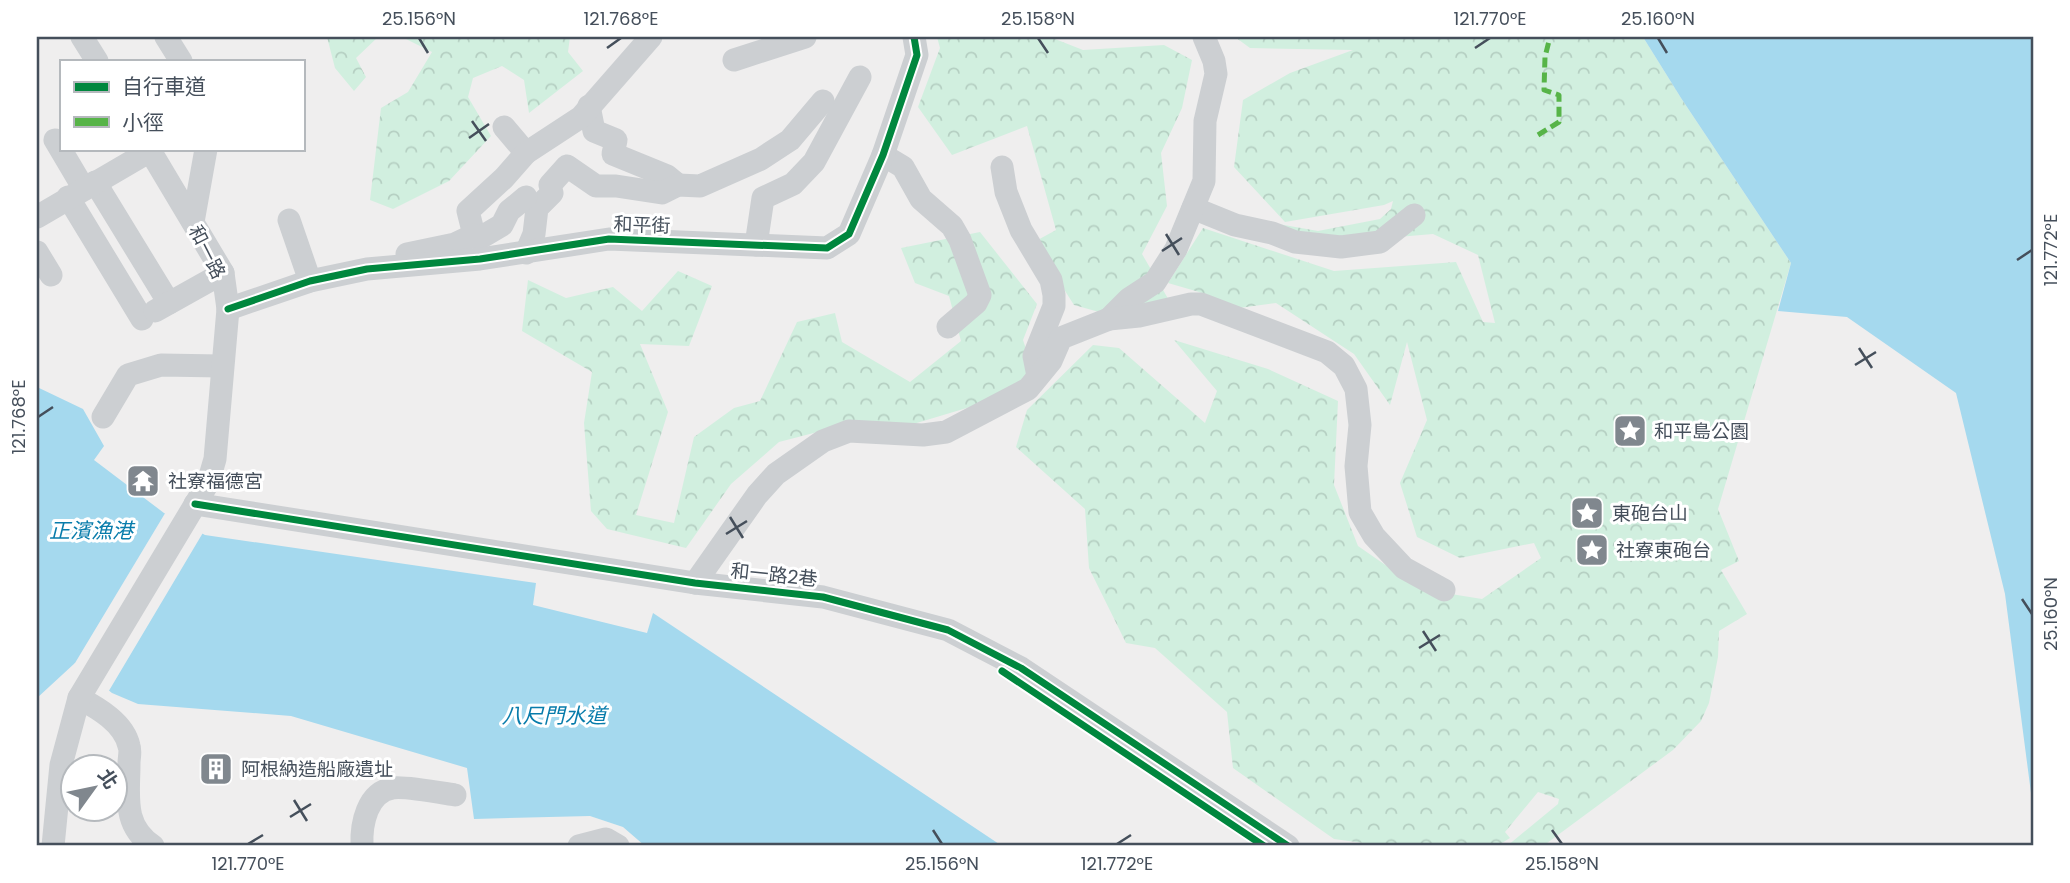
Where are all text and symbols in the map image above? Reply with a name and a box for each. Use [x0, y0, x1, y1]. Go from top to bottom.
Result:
text: 25.156°N [382, 6, 456, 31]
text: 121.768°E [584, 6, 658, 31]
text: 25.158°N [1001, 6, 1075, 31]
text: 121.770°E [1453, 6, 1527, 31]
text: 25.160°N [1621, 6, 1695, 31]
legend [60, 60, 304, 150]
text: 自行車道 [122, 72, 206, 101]
text: 小徑 [122, 108, 164, 137]
street label: 和平街 [613, 211, 671, 239]
text: 121.772°E [2038, 214, 2063, 286]
street label: 和一路 [182, 220, 232, 284]
text: 121.768°E [6, 380, 31, 454]
place icon: 和平島公園 [1611, 412, 1649, 450]
place label: 和平島公園 [1654, 418, 1749, 445]
temple icon: 社寮福德宮 [124, 462, 162, 500]
place label: 社寮福德宮 [168, 468, 263, 495]
place icon: 東砲台山 [1568, 494, 1606, 532]
place label: 東砲台山 [1612, 500, 1688, 527]
water label: 正濱漁港 [49, 516, 136, 545]
place icon: 社寮東砲台 [1573, 531, 1611, 569]
place label: 社寮東砲台 [1616, 537, 1711, 564]
street label: 和一路2巷 [729, 557, 819, 593]
text: 25.160°N [2038, 577, 2063, 651]
water label: 八尺門水道 [502, 701, 609, 730]
building icon: 阿根納造船廠遺址 [197, 750, 235, 788]
north arrow [60, 754, 130, 824]
place label: 阿根納造船廠遺址 [241, 756, 393, 783]
text: 北 [91, 764, 124, 794]
text: 121.770°E [211, 851, 285, 876]
text: 25.156°N [905, 851, 979, 876]
text: 121.772°E [1081, 851, 1153, 876]
text: 25.158°N [1525, 851, 1599, 876]

